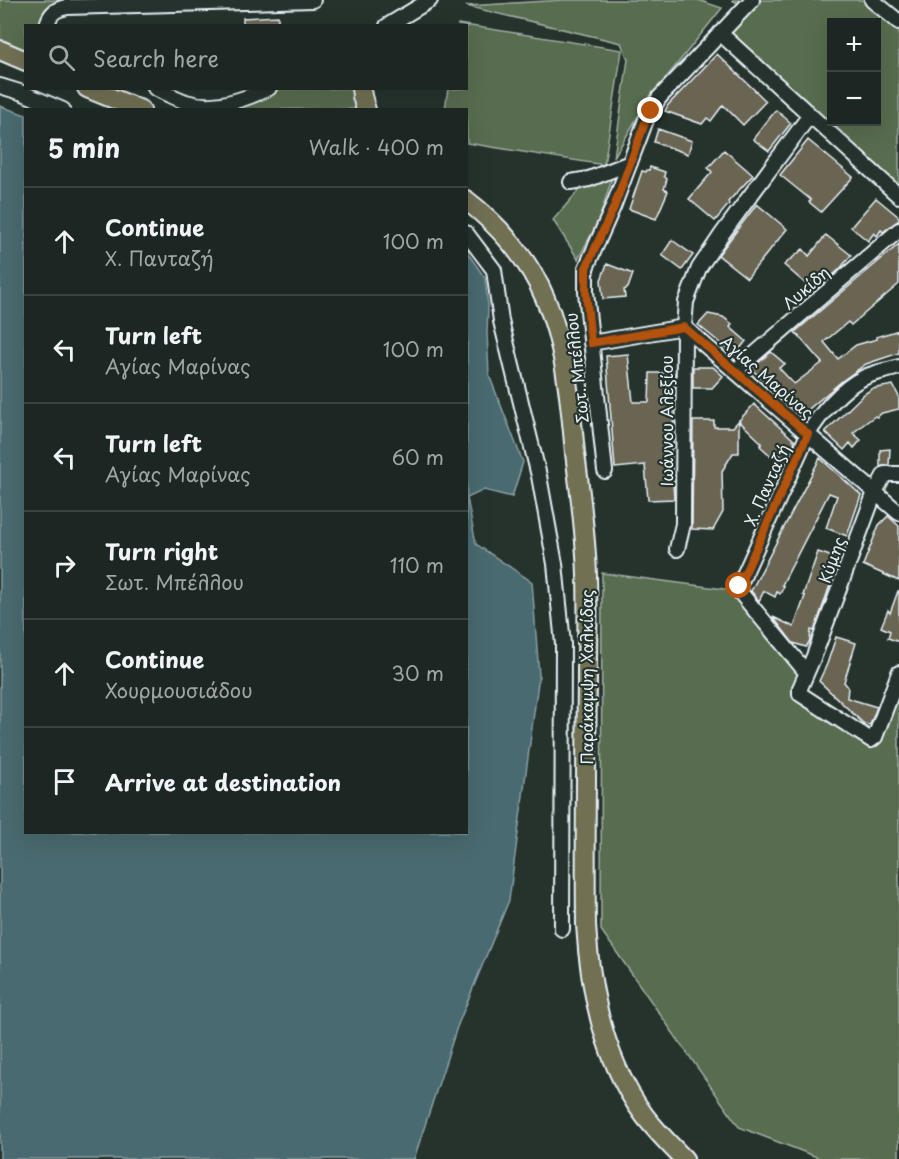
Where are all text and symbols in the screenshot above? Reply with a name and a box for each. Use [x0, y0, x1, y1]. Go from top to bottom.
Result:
map controls [827, 18, 881, 126]
button: + [827, 18, 881, 72]
search box [24, 24, 468, 90]
icon: search [45, 41, 78, 74]
text: Search here [93, 41, 219, 74]
button: − [827, 72, 881, 126]
route end [637, 97, 663, 123]
text: 5 min [48, 128, 120, 167]
text: Walk · 400 m [309, 132, 444, 162]
text: Continue [105, 210, 204, 243]
icon: ahead [48, 225, 81, 258]
text: 100 m [383, 226, 444, 256]
text: Χ. Πανταζή [105, 243, 214, 273]
street label: Λυκίδη [777, 260, 834, 314]
street label: Σωτ. Μπέλλου [558, 312, 594, 425]
text: Turn left [105, 318, 202, 351]
street label: Αγίας Μαρίνας [716, 329, 819, 424]
icon: left [48, 333, 81, 366]
text: 100 m [383, 334, 444, 364]
text: Αγίας Μαρίνας [105, 351, 251, 381]
street label: Ιωάννου Αλεξίου [654, 355, 678, 487]
text: Turn left [105, 426, 202, 459]
street label: Χ. Πανταζή [737, 440, 795, 529]
icon: left [48, 441, 81, 474]
text: 60 m [392, 442, 444, 472]
text: Αγίας Μαρίνας [105, 459, 251, 489]
street label: Κύμης [812, 533, 851, 586]
text: Turn right [105, 534, 218, 567]
icon: right [48, 549, 81, 582]
text: 110 m [390, 550, 444, 580]
text: Σωτ. Μπέλλου [105, 567, 244, 597]
route start [725, 572, 751, 598]
street label: Παράκαμψη Χαλκίδας [574, 589, 598, 765]
text: Continue [105, 642, 204, 675]
icon: ahead [48, 657, 81, 690]
text: 30 m [391, 658, 444, 688]
text: Χουρμουσιάδου [105, 675, 253, 705]
icon: arrive [48, 765, 81, 798]
text: Arrive at destination [105, 765, 341, 798]

